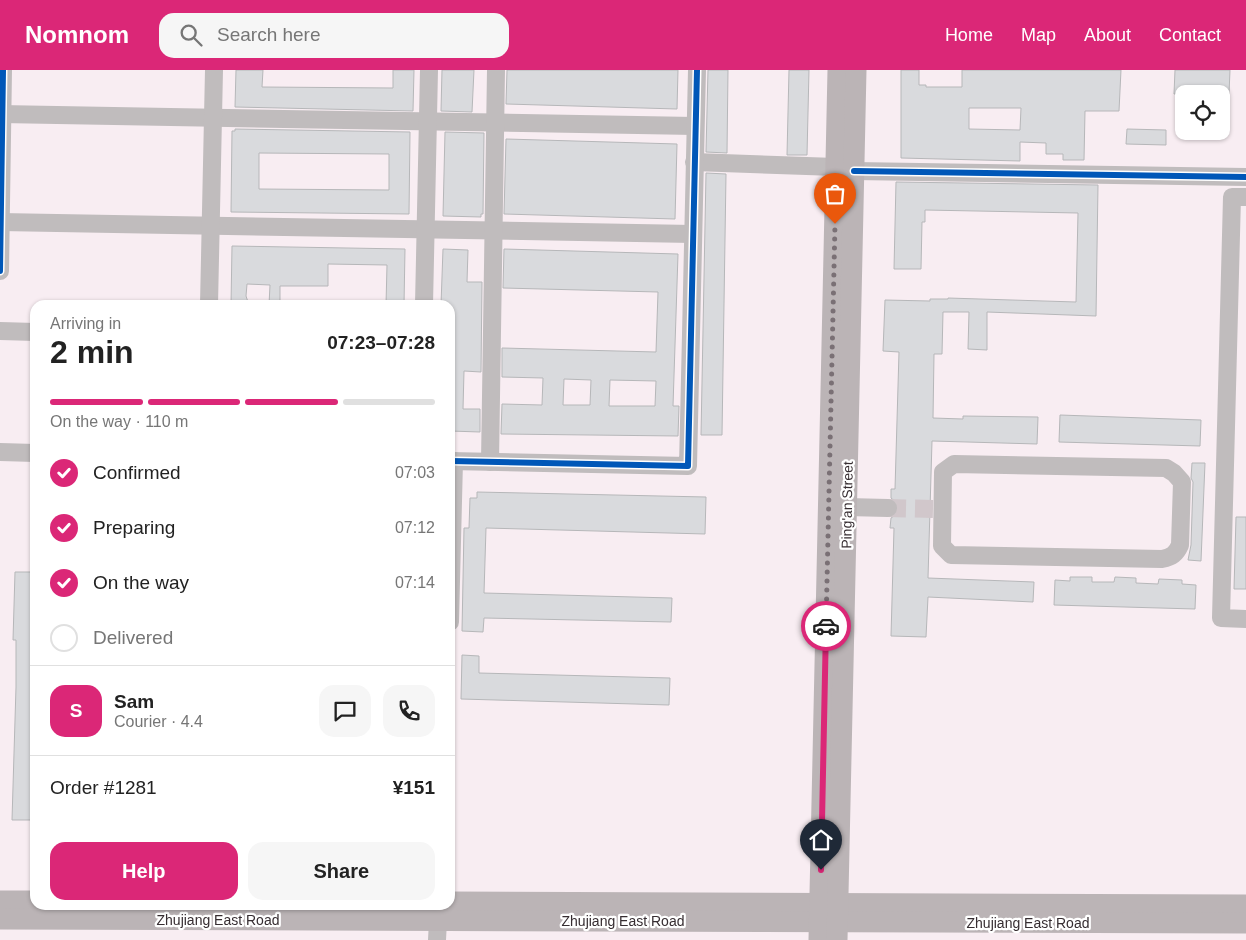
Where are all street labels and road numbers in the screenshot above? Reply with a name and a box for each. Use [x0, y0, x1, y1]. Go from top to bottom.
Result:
street label: Ping'an Street [838, 461, 856, 549]
street label: Zhujiang East Road [157, 912, 279, 928]
street label: Zhujiang East Road [562, 913, 684, 929]
street label: Zhujiang East Road [967, 915, 1089, 931]

